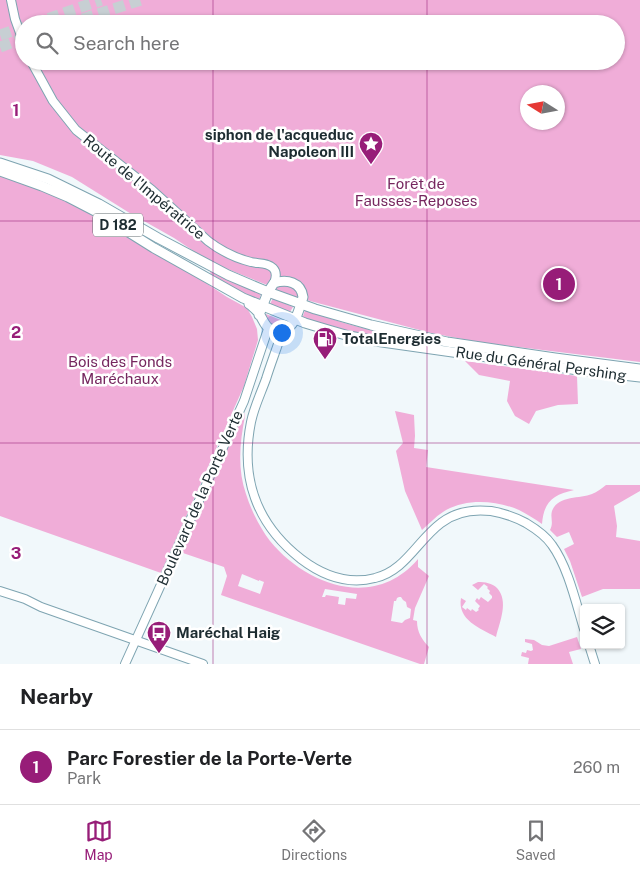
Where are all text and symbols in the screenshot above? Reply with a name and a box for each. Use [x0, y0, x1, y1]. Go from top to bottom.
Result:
search box [15, 15, 625, 70]
icon: search [33, 29, 61, 57]
text: Search here [73, 32, 180, 54]
north arrow [520, 85, 565, 130]
text: 1 [13, 101, 19, 120]
place label: siphon de l'acqueduc Napoleon III [205, 126, 354, 160]
street label: Route de l'Impératrice [80, 131, 209, 242]
place icon: siphon de l'acqueduc Napoleon III [358, 131, 384, 165]
park label: Forêt de Fausses-Reposes [355, 175, 477, 209]
road number: D 182 [93, 214, 143, 236]
pin: 1 [543, 265, 575, 303]
your location [269, 320, 295, 346]
text: 2 [11, 323, 21, 342]
fuel station icon: TotalEnergies [312, 326, 338, 360]
place label: TotalEnergies [342, 330, 441, 347]
street label: Rue du Général Pershing [455, 343, 628, 384]
park label: Bois des Fonds Maréchaux [68, 353, 172, 387]
street label: Boulevard de la Porte Verte [153, 408, 246, 588]
text: 3 [11, 544, 21, 563]
map controls [580, 604, 625, 649]
button: layers [580, 604, 625, 649]
bus stop icon: Maréchal Haig [146, 620, 172, 654]
place label: Maréchal Haig [176, 624, 281, 641]
text: Nearby [20, 684, 93, 709]
text: Parc Forestier de la Porte-Verte [67, 747, 352, 769]
text: 1 [33, 758, 39, 777]
text: 260 m [573, 758, 620, 777]
text: Park [67, 769, 101, 788]
tab: Map [84, 817, 113, 863]
tab: Directions [281, 817, 347, 863]
tab: Saved [516, 817, 556, 863]

